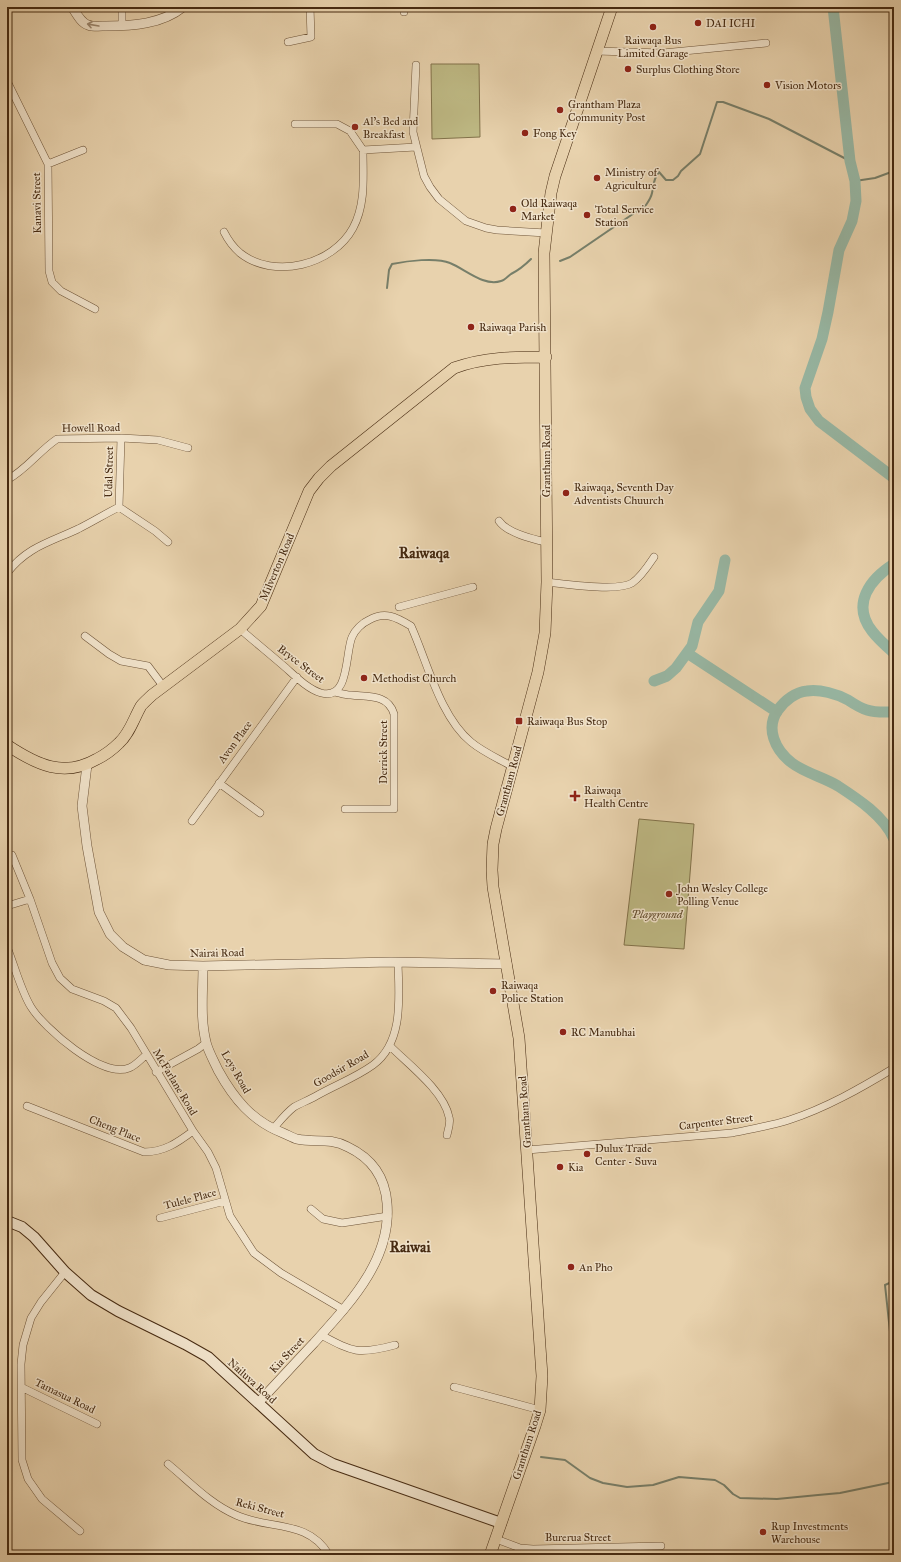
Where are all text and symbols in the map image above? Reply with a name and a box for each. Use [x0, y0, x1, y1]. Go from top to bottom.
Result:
place label: DAI ICHI [706, 17, 756, 30]
marker: DAI ICHI [693, 18, 703, 28]
one-way arrow [87, 21, 100, 29]
marker: Raiwaqa Bus Limited Garage [648, 22, 658, 32]
place label: Raiwaqa Bus Limited Garage [618, 34, 689, 60]
place label: Surplus Clothing Store [636, 63, 740, 76]
marker: Surplus Clothing Store [623, 64, 633, 74]
place label: Vision Motors [774, 79, 841, 92]
marker: Vision Motors [762, 80, 772, 90]
place label: Grantham Plaza Community Post [568, 98, 645, 124]
marker: Grantham Plaza Community Post [555, 105, 565, 115]
place label: Al's Bed and Breakfast [362, 115, 419, 141]
marker: Al's Bed and Breakfast [350, 122, 360, 132]
place label: Fong Key [533, 127, 577, 140]
marker: Fong Key [520, 128, 530, 138]
place label: Ministry of Agriculture [604, 166, 659, 192]
street label: Kanavi Street [30, 172, 44, 234]
marker: Ministry of Agriculture [592, 173, 602, 183]
place label: Old Raiwaqa Market [521, 197, 578, 223]
place label: Total Service Station [595, 203, 654, 229]
marker: Old Raiwaqa Market [508, 204, 518, 214]
marker: Total Service Station [582, 210, 592, 220]
place label: Raiwaqa Parish [479, 321, 546, 335]
marker: Raiwaqa Parish [466, 322, 476, 332]
street label: Howell Road [62, 421, 121, 435]
street label: Grantham Road [540, 424, 553, 497]
street label: Udal Street [102, 446, 116, 498]
place label: Raiwaqa, Seventh Day Adventists Chuurch [573, 481, 674, 507]
marker: Raiwaqa, Seventh Day Adventists Chuurch [561, 488, 571, 498]
street label: Milverton Road [257, 531, 297, 603]
district label: Raiwaqa [399, 544, 450, 563]
street label: Bryce Street [275, 642, 327, 686]
place label: Methodist Church [372, 672, 456, 685]
marker: Methodist Church [359, 673, 369, 683]
place label: Raiwaqa Bus Stop [527, 715, 608, 729]
marker: Raiwaqa Bus Stop [514, 716, 524, 726]
street label: Avon Place [215, 718, 255, 767]
street label: Derrick Street [377, 720, 390, 784]
street label: Grantham Road [493, 744, 525, 818]
place label: Raiwaqa Health Centre [584, 784, 649, 810]
marker: Raiwaqa Health Centre [569, 790, 581, 802]
place label: John Wesley College Polling Venue [676, 882, 768, 908]
marker: John Wesley College Polling Venue [664, 889, 674, 899]
park label: Playground [632, 908, 684, 921]
street label: Nairai Road [190, 946, 245, 960]
place label: Raiwaqa Police Station [501, 979, 564, 1005]
marker: Raiwaqa Police Station [488, 986, 498, 996]
place label: RC Manubhai [571, 1026, 635, 1039]
marker: RC Manubhai [558, 1027, 568, 1037]
street label: McFarlane Road [150, 1046, 200, 1118]
street label: Leys Road [218, 1048, 254, 1096]
street label: Goodsir Road [311, 1048, 371, 1090]
street label: Grantham Road [516, 1075, 534, 1149]
street label: Carpenter Street [678, 1111, 754, 1133]
street label: Cheng Place [87, 1113, 143, 1145]
place label: Dulux Trade Center - Suva [595, 1142, 657, 1168]
marker: Dulux Trade Center - Suva [582, 1149, 592, 1159]
place label: Kia [568, 1161, 584, 1174]
marker: Kia [555, 1162, 565, 1172]
street label: Tulele Place [162, 1186, 218, 1212]
district label: Raiwai [389, 1238, 431, 1256]
place label: An Pho [578, 1261, 613, 1274]
marker: An Pho [566, 1262, 576, 1272]
street label: Kia Street [267, 1334, 307, 1376]
street label: Nailuva Road [225, 1356, 279, 1407]
street label: Tamasua Road [33, 1376, 98, 1416]
street label: Grantham Road [510, 1408, 545, 1481]
street label: Reki Street [234, 1495, 286, 1521]
place label: Rup Investments Warehouse [771, 1520, 848, 1546]
marker: Rup Investments Warehouse [758, 1527, 768, 1537]
street label: Burerua Street [545, 1531, 611, 1544]

